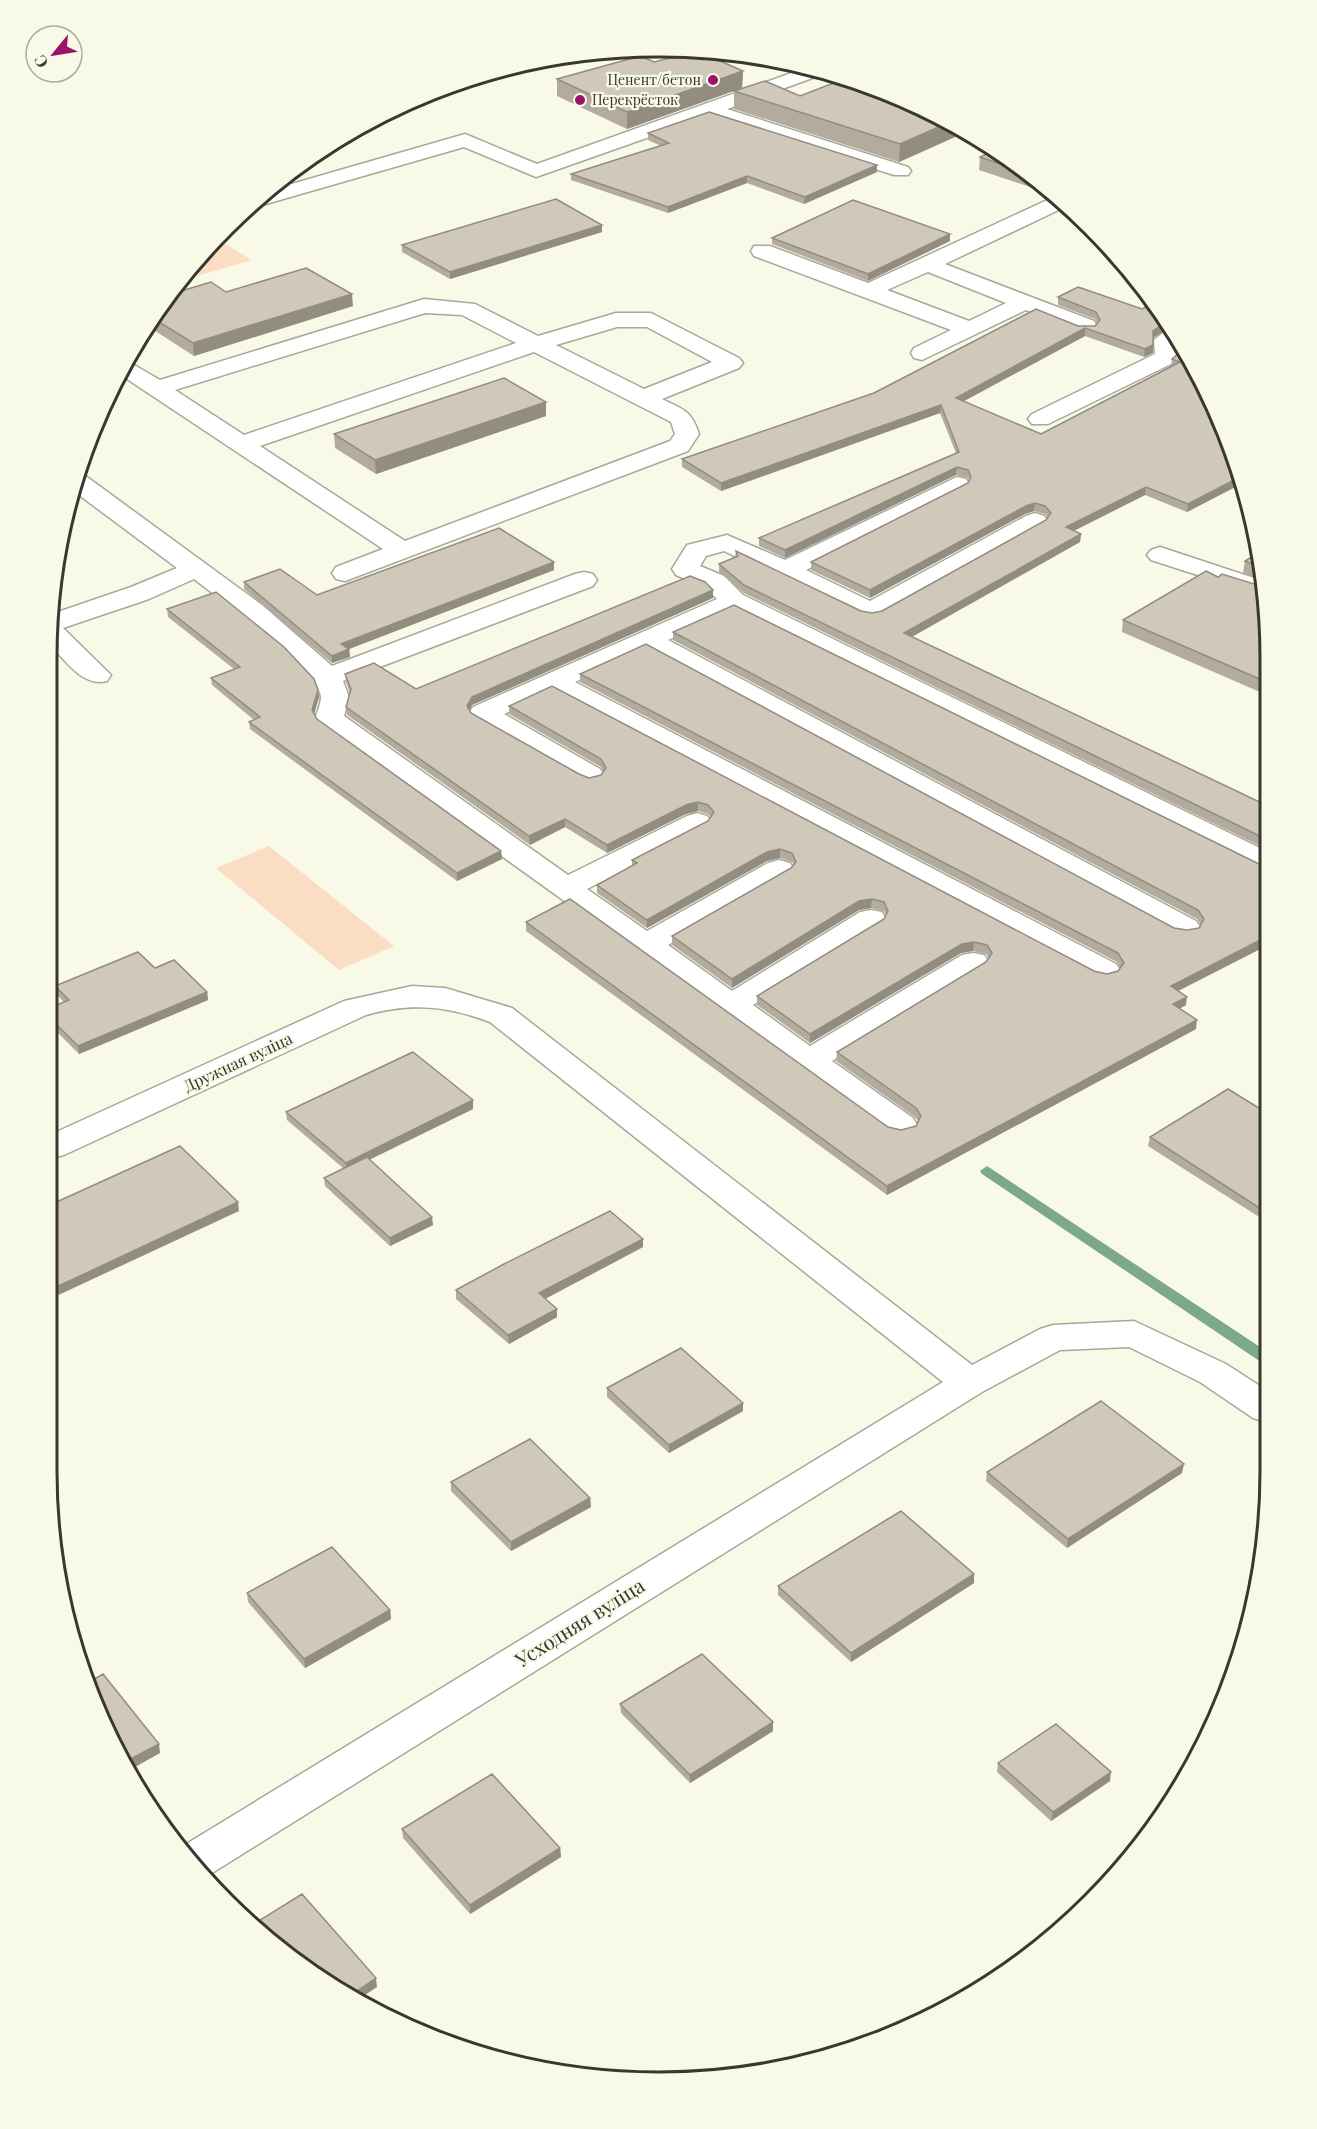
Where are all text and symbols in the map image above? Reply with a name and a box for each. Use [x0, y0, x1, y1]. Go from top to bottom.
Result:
north arrow [24, 24, 84, 84]
text: С [29, 52, 52, 72]
place label: Ценент/бетон [607, 70, 701, 89]
marker: Ценент/бетон [706, 73, 720, 87]
place label: Перекрёсток [592, 90, 678, 109]
marker: Перекрёсток [573, 93, 587, 107]
street label: Дружная вуліца [180, 1027, 295, 1096]
street label: Усходняя вуліца [508, 1571, 649, 1673]

